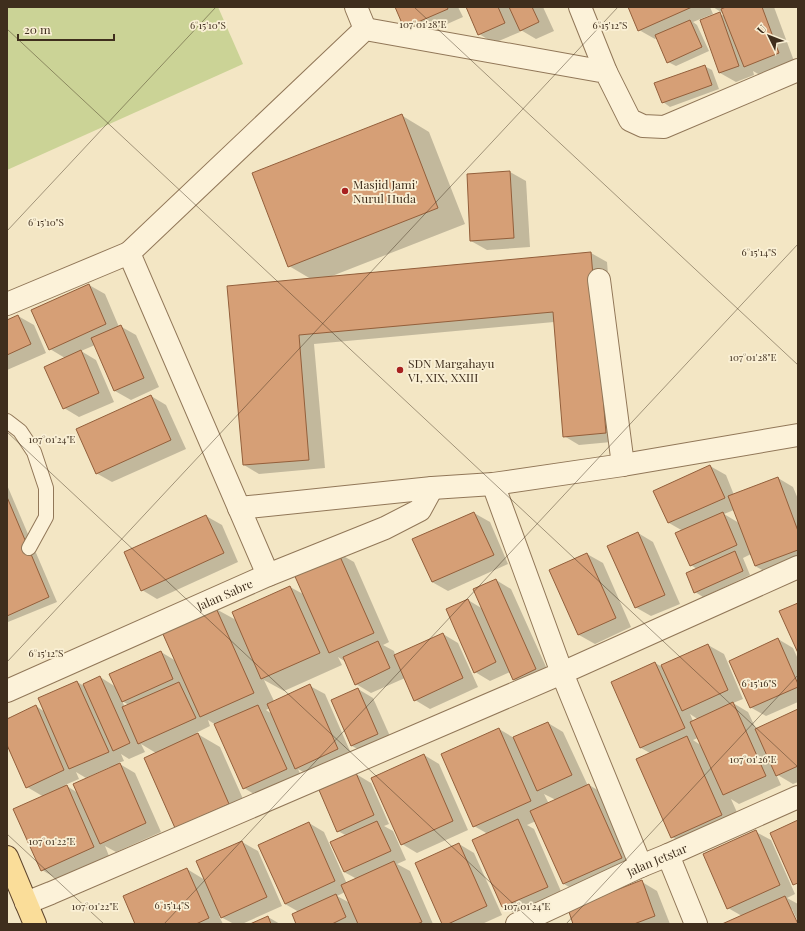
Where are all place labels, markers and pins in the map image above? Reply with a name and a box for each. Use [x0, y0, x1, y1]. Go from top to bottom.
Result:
place label: Masjid Jami' Nurul Huda [353, 176, 417, 206]
marker: Masjid Jami' Nurul Huda [340, 186, 350, 196]
place label: SDN Margahayu VI, XIX, XXIII [407, 355, 494, 385]
marker: SDN Margahayu VI, XIX, XXIII [395, 365, 405, 375]

